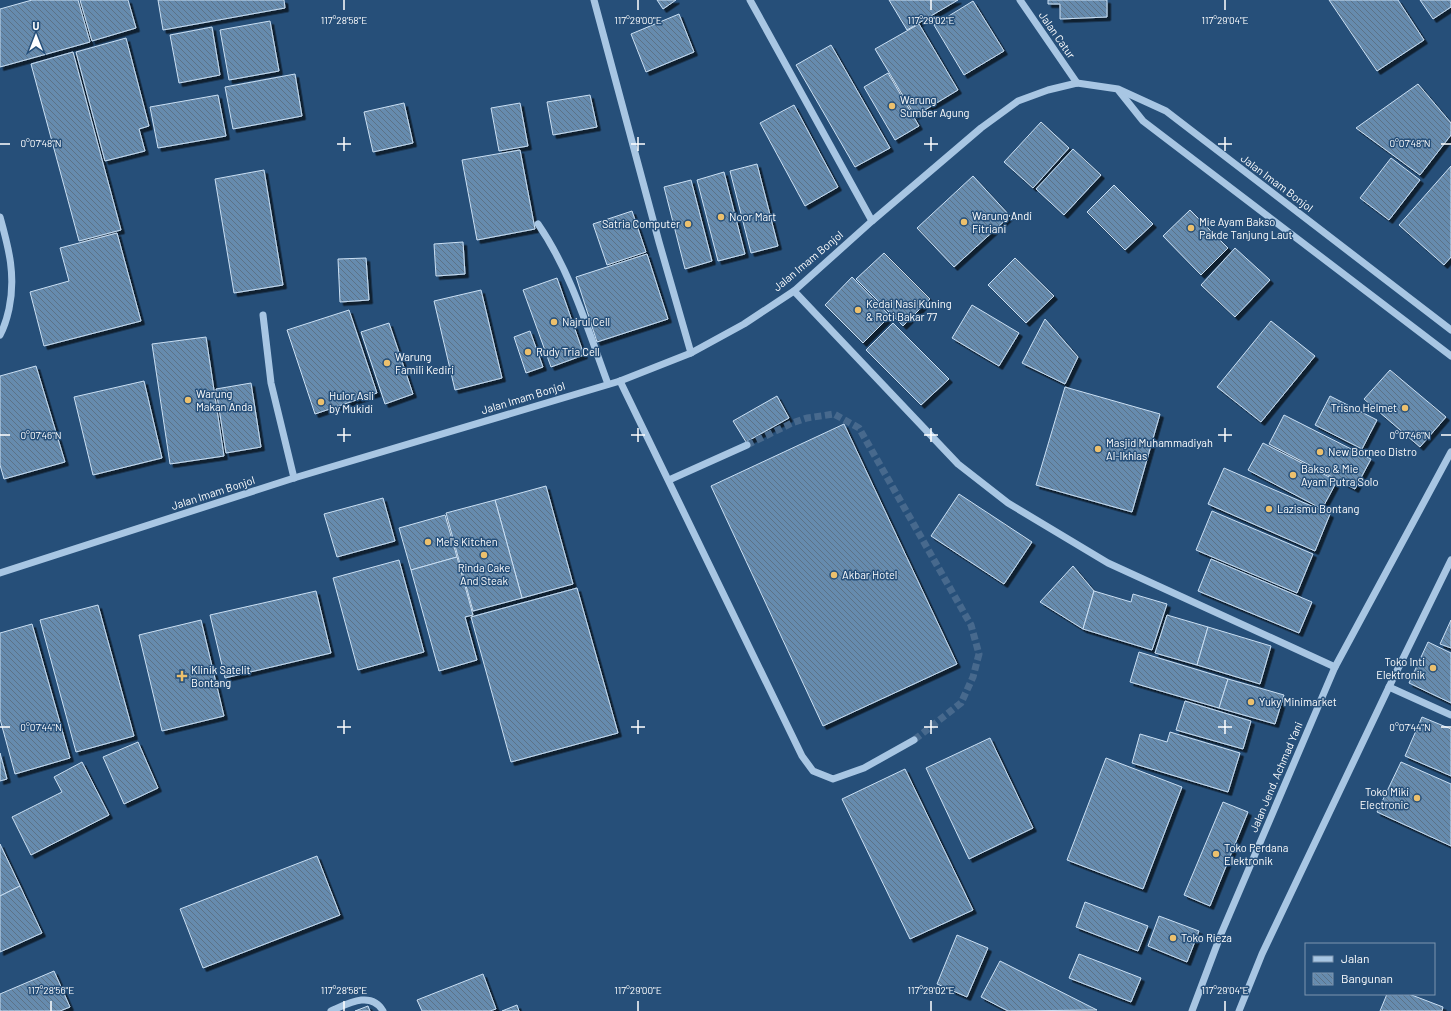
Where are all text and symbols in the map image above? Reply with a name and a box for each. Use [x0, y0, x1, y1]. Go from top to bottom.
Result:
street label: Jalan Catur [1036, 9, 1078, 61]
text: 117°28'58"E [321, 14, 367, 26]
text: 117°29'00"E [614, 14, 662, 26]
text: 117°29'02"E [907, 14, 955, 26]
text: 117°29'04"E [1201, 14, 1249, 26]
north arrow [16, 16, 56, 56]
text: U [33, 19, 40, 32]
place label: Warung Sumber Agung [900, 93, 970, 119]
marker: Warung Sumber Agung [887, 101, 897, 111]
text: 0°07'48"N [20, 137, 62, 149]
text: 0°07'48"N [1389, 137, 1431, 149]
street label: Jalan Imam Bonjol [1239, 151, 1316, 214]
place label: Warung Andi Fitriani [972, 209, 1032, 235]
place label: Noor Mart [729, 210, 776, 223]
marker: Noor Mart [716, 212, 726, 222]
place label: Mie Ayam Bakso Pakde Tanjung Laut [1199, 215, 1293, 241]
place label: Satria Computer [602, 217, 680, 230]
marker: Warung Andi Fitriani [959, 217, 969, 227]
marker: Satria Computer [683, 219, 693, 229]
marker: Mie Ayam Bakso Pakde Tanjung Laut [1186, 223, 1196, 233]
street label: Jalan Imam Bonjol [770, 228, 845, 294]
place label: Kedai Nasi Kuning & Roti Bakar 77 [866, 297, 952, 323]
marker: Kedai Nasi Kuning & Roti Bakar 77 [853, 305, 863, 315]
place label: Najrul Cell [562, 315, 610, 328]
marker: Najrul Cell [549, 317, 559, 327]
place label: Rudy Tria Cell [536, 345, 600, 358]
marker: Rudy Tria Cell [523, 347, 533, 357]
place label: Warung Famili Kediri [395, 350, 454, 376]
marker: Warung Famili Kediri [382, 358, 392, 368]
street label: Jalan Imam Bonjol [479, 379, 566, 416]
place label: Warung Makan Anda [196, 387, 253, 413]
place label: Hulor Asli by Mukidi [329, 389, 374, 415]
marker: Warung Makan Anda [183, 395, 193, 405]
marker: Hulor Asli by Mukidi [316, 397, 326, 407]
place label: Trisno Helmet [1331, 401, 1397, 414]
marker: Trisno Helmet [1400, 403, 1410, 413]
text: 0°07'46"N [20, 429, 62, 441]
text: 0°07'46"N [1389, 429, 1431, 441]
place label: Masjid Muhammadiyah Al-Ikhlas [1106, 436, 1213, 462]
marker: Masjid Muhammadiyah Al-Ikhlas [1093, 444, 1103, 454]
place label: New Borneo Distro [1328, 445, 1417, 458]
marker: New Borneo Distro [1315, 447, 1325, 457]
place label: Bakso & Mie Ayam Putra Solo [1301, 462, 1378, 488]
marker: Bakso & Mie Ayam Putra Solo [1288, 470, 1298, 480]
street label: Jalan Imam Bonjol [169, 473, 256, 512]
place label: Lazismu Bontang [1277, 502, 1359, 515]
marker: Lazismu Bontang [1264, 504, 1274, 514]
place label: Mel's Kitchen [436, 535, 498, 548]
marker: Mel's Kitchen [423, 537, 433, 547]
marker: Rinda Cake And Steak [479, 550, 489, 560]
place label: Rinda Cake And Steak [458, 561, 510, 587]
place label: Akbar Hotel [842, 568, 897, 581]
marker: Akbar Hotel [829, 570, 839, 580]
place label: Toko Inti Elektronik [1376, 655, 1425, 681]
place label: Klinik Satelit Bontang [191, 663, 251, 689]
marker: Toko Inti Elektronik [1428, 663, 1438, 673]
marker: Klinik Satelit Bontang [176, 670, 188, 682]
place label: Yuky Minimarket [1259, 695, 1337, 708]
marker: Yuky Minimarket [1246, 697, 1256, 707]
street label: Jalan Jend. Achmad Yani [1246, 719, 1305, 834]
text: 0°07'44"N [20, 721, 62, 733]
text: 0°07'44"N [1389, 721, 1431, 733]
place label: Toko Miki Electronic [1360, 785, 1409, 811]
marker: Toko Miki Electronic [1412, 793, 1422, 803]
place label: Toko Perdana Elektronik [1224, 841, 1288, 867]
marker: Toko Perdana Elektronik [1211, 849, 1221, 859]
place label: Toko Rieza [1181, 931, 1232, 944]
marker: Toko Rieza [1168, 933, 1178, 943]
legend [1305, 943, 1435, 995]
text: Jalan [1341, 951, 1369, 965]
text: Bangunan [1341, 971, 1393, 985]
text: 117°28'56"E [28, 984, 74, 996]
text: 117°28'58"E [321, 984, 367, 996]
text: 117°29'00"E [614, 984, 662, 996]
text: 117°29'02"E [907, 984, 955, 996]
text: 117°29'04"E [1201, 984, 1249, 996]

